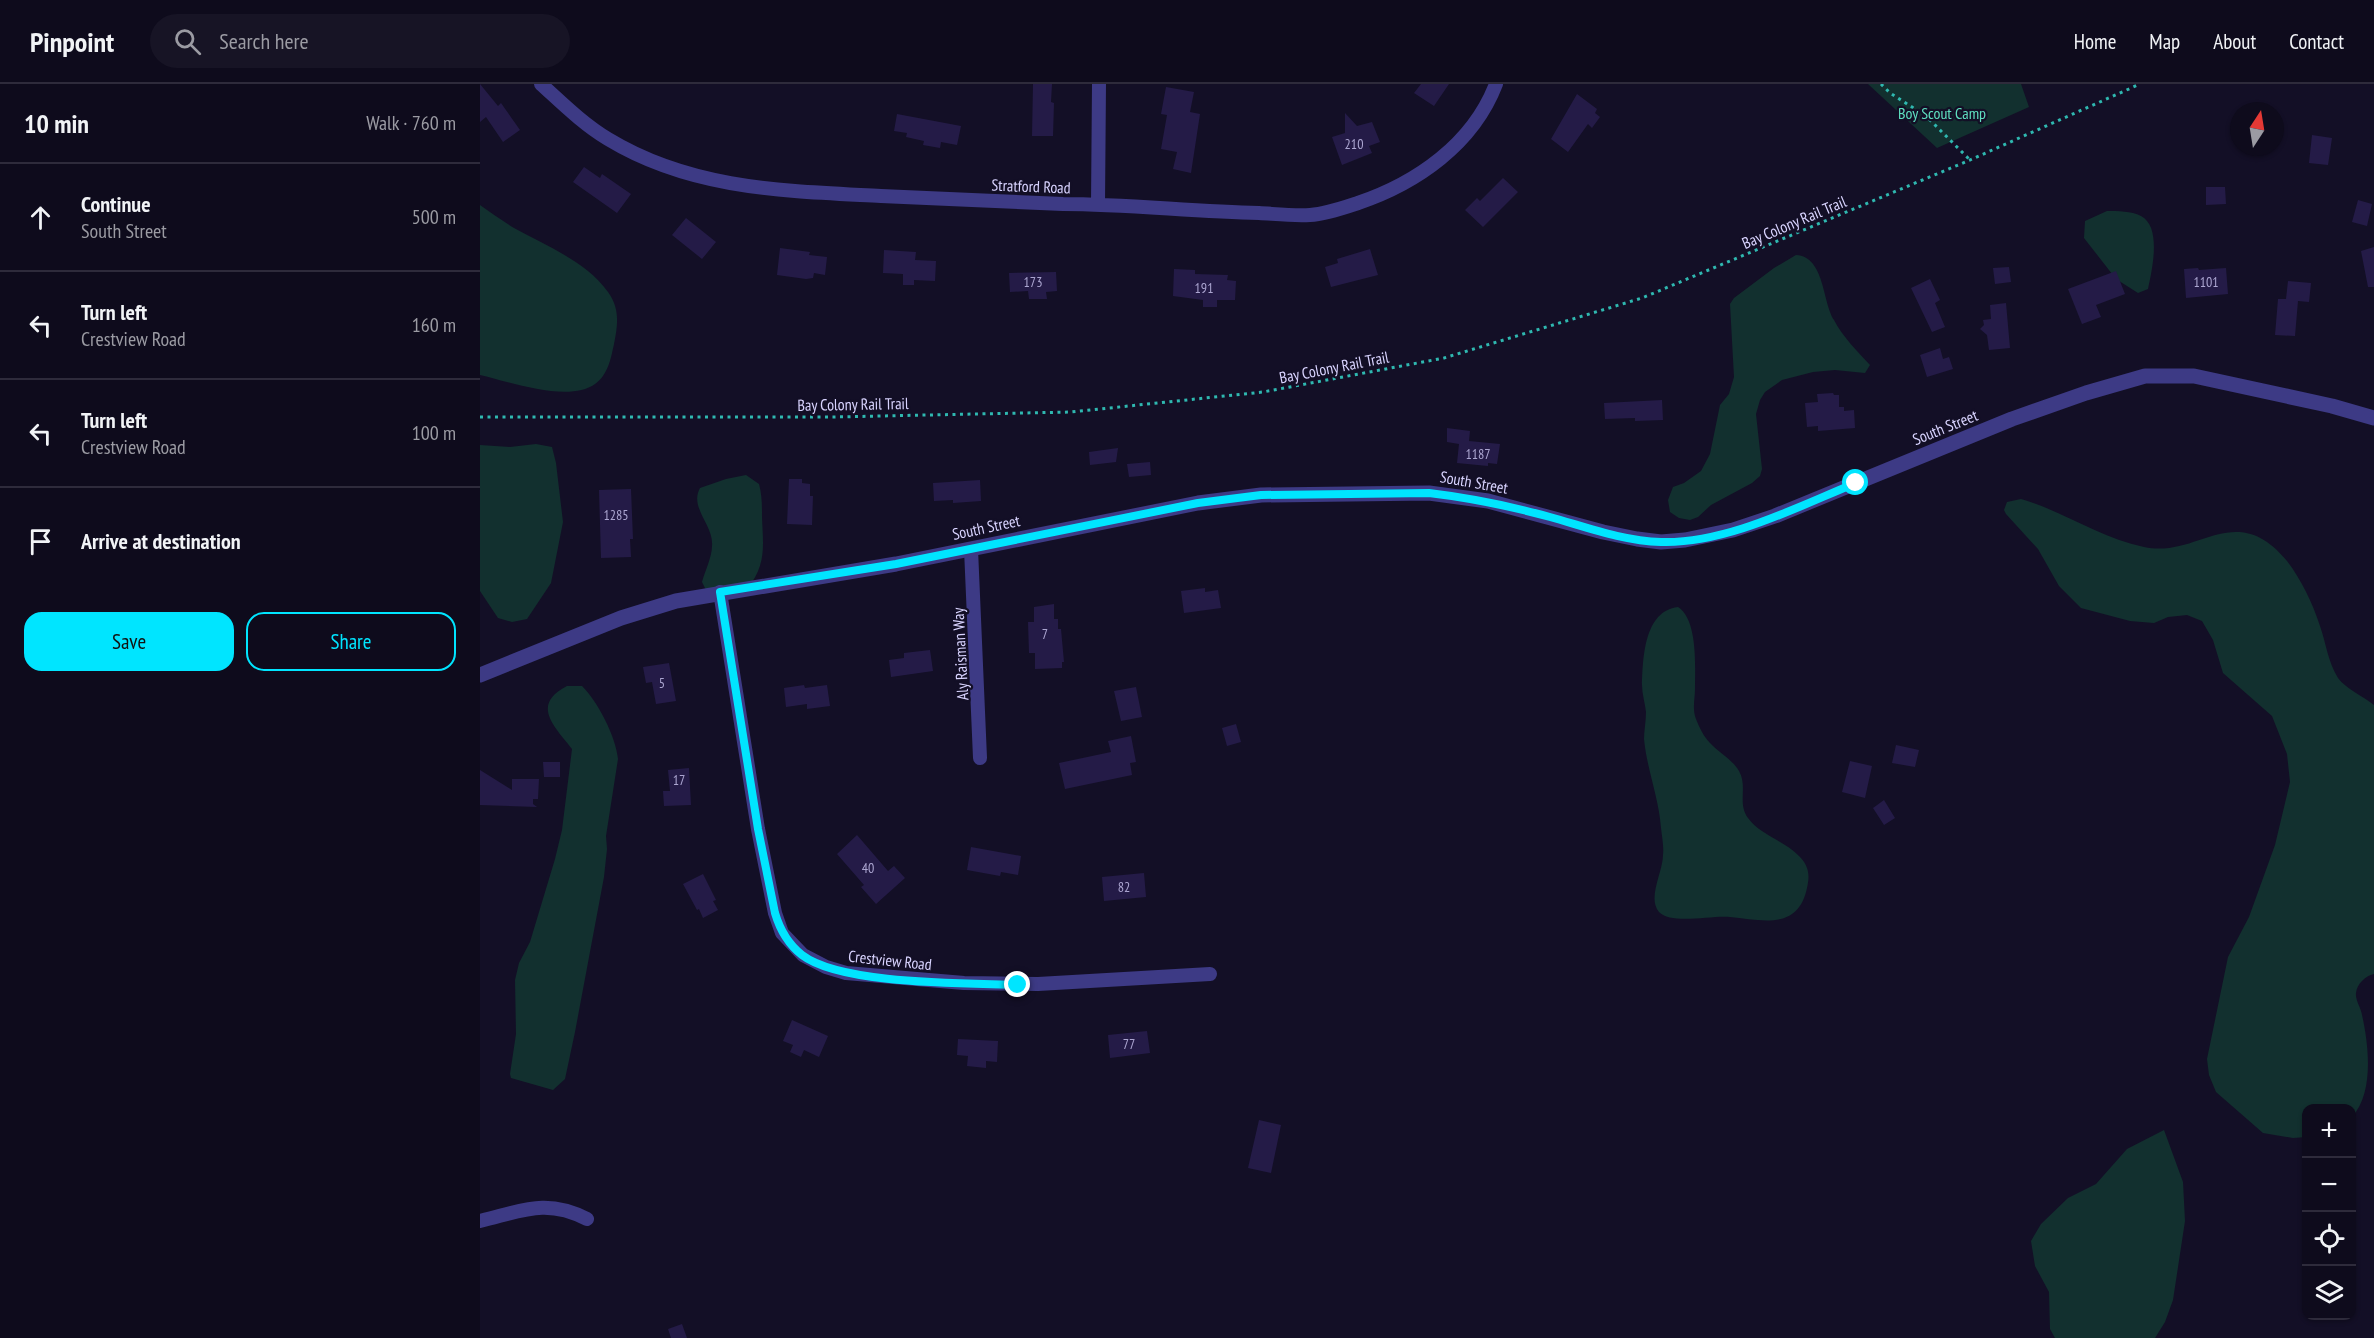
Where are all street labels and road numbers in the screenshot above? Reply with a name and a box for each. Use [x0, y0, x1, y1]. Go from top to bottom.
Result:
street label: Stratford Road [991, 175, 1071, 197]
street label: Bay Colony Rail Trail [1739, 191, 1849, 253]
street label: Bay Colony Rail Trail [1277, 347, 1391, 387]
street label: Bay Colony Rail Trail [797, 393, 909, 415]
street label: South Street [1909, 405, 1981, 449]
street label: South Street [1438, 466, 1510, 498]
street label: South Street [950, 510, 1022, 544]
street label: Aly Raisman Way [948, 607, 972, 701]
street label: Crestview Road [847, 946, 933, 974]

